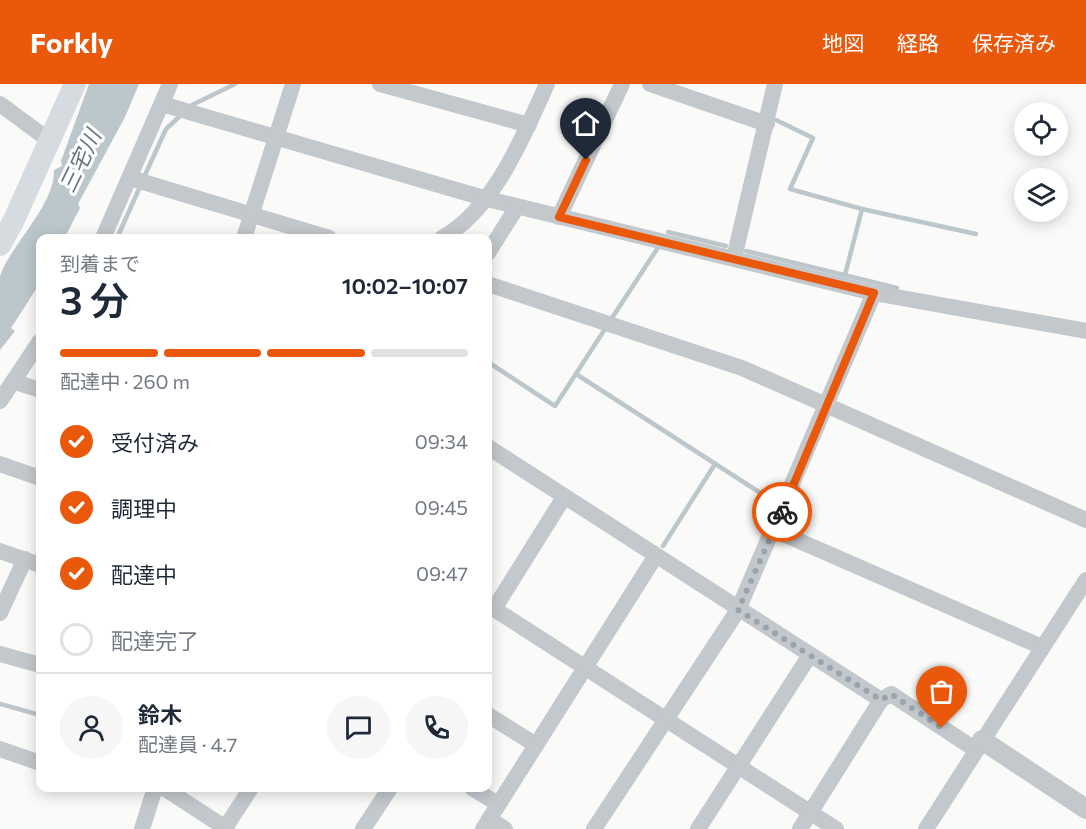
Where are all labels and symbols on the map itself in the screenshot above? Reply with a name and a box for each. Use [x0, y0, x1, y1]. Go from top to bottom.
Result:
pin [560, 98, 611, 160]
water label: 三宅川 [53, 123, 107, 196]
courier [752, 482, 812, 542]
pin [916, 666, 967, 728]

